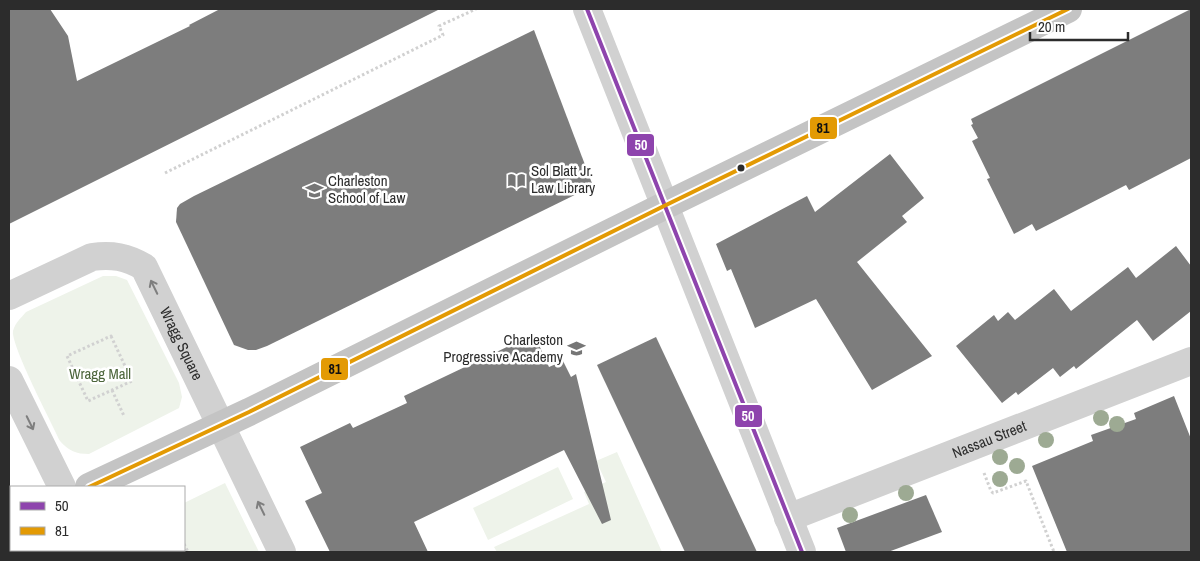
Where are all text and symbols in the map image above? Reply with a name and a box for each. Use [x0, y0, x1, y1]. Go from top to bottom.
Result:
scale bar [1030, 10, 1128, 42]
text: 20 m [1038, 16, 1065, 37]
line badge: 81 [809, 116, 838, 140]
text: 81 [817, 119, 830, 137]
line badge: 50 [626, 133, 655, 157]
text: 50 [635, 136, 647, 154]
place label: Sol Blatt Jr. Law Library [531, 160, 596, 198]
unlabelled marker [736, 163, 746, 173]
place label: Charleston School of Law [328, 170, 405, 208]
library icon: Sol Blatt Jr. Law Library [507, 170, 527, 190]
school or university icon: Charleston School of Law [304, 180, 324, 200]
one-way arrow [149, 280, 158, 295]
street label: Wragg Square [155, 303, 208, 384]
place label: Charleston Progressive Academy [443, 329, 564, 367]
school or university icon: Charleston Progressive Academy [567, 339, 587, 359]
line badge: 81 [320, 357, 349, 381]
text: 81 [329, 360, 342, 378]
park label: Wragg Mall [69, 363, 131, 384]
line badge: 50 [734, 404, 763, 428]
text: 50 [742, 407, 754, 425]
street label: Nassau Street [949, 415, 1030, 463]
one-way arrow [26, 416, 36, 431]
legend [10, 486, 185, 551]
text: 50 [55, 495, 69, 516]
one-way arrow [256, 501, 266, 516]
text: 81 [55, 520, 69, 541]

